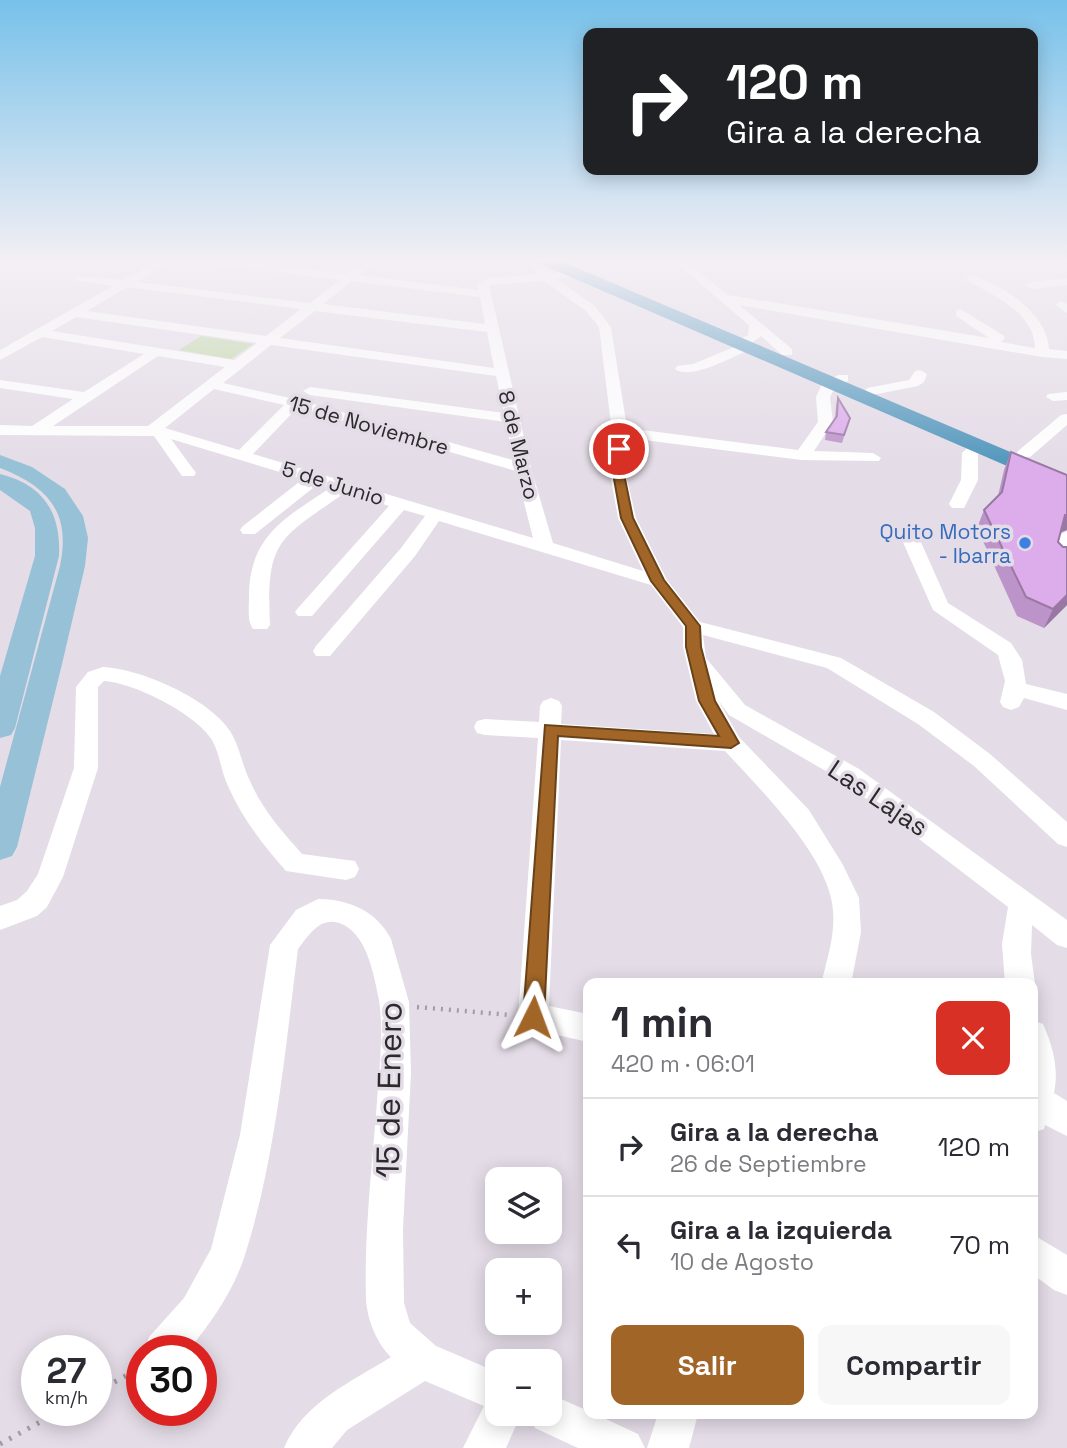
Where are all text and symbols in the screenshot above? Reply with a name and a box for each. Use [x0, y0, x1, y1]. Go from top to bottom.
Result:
text: 120 m [726, 51, 863, 113]
icon: right [611, 56, 702, 147]
text: Gira a la derecha [726, 112, 981, 152]
street label: 8 de Marzo [492, 388, 546, 502]
street label: 15 de Noviembre [286, 389, 452, 461]
pin [589, 419, 649, 479]
icon: arrive [600, 430, 638, 468]
street label: 5 de Junio [279, 455, 387, 511]
place label: Quito Motors - Ibarra [880, 518, 1011, 569]
marker: Quito Motors - Ibarra [1017, 535, 1033, 551]
street label: Las Lajas [821, 752, 935, 844]
position arrow [496, 980, 570, 1054]
text: 1 min [611, 996, 714, 1049]
street label: 15 de Enero [367, 1001, 411, 1179]
button: close [936, 1001, 1010, 1075]
text: 420 m · 06:01 [611, 1049, 755, 1079]
text: Gira a la derecha [670, 1115, 879, 1149]
icon: right [611, 1128, 649, 1166]
text: 120 m [938, 1130, 1010, 1164]
text: 26 de Septiembre [670, 1149, 867, 1179]
map controls [485, 1167, 562, 1426]
button: layers [485, 1167, 562, 1244]
text: Gira a la izquierda [670, 1213, 892, 1247]
icon: left [611, 1226, 649, 1264]
text: 70 m [950, 1228, 1010, 1262]
text: 10 de Agosto [670, 1247, 814, 1277]
button: + [485, 1258, 562, 1335]
button: Salir [611, 1325, 804, 1405]
button: Compartir [818, 1325, 1010, 1405]
speed limit sign: 30 [126, 1335, 217, 1426]
text: 27 [47, 1349, 86, 1393]
button: − [485, 1349, 562, 1426]
text: km/h [45, 1386, 88, 1409]

